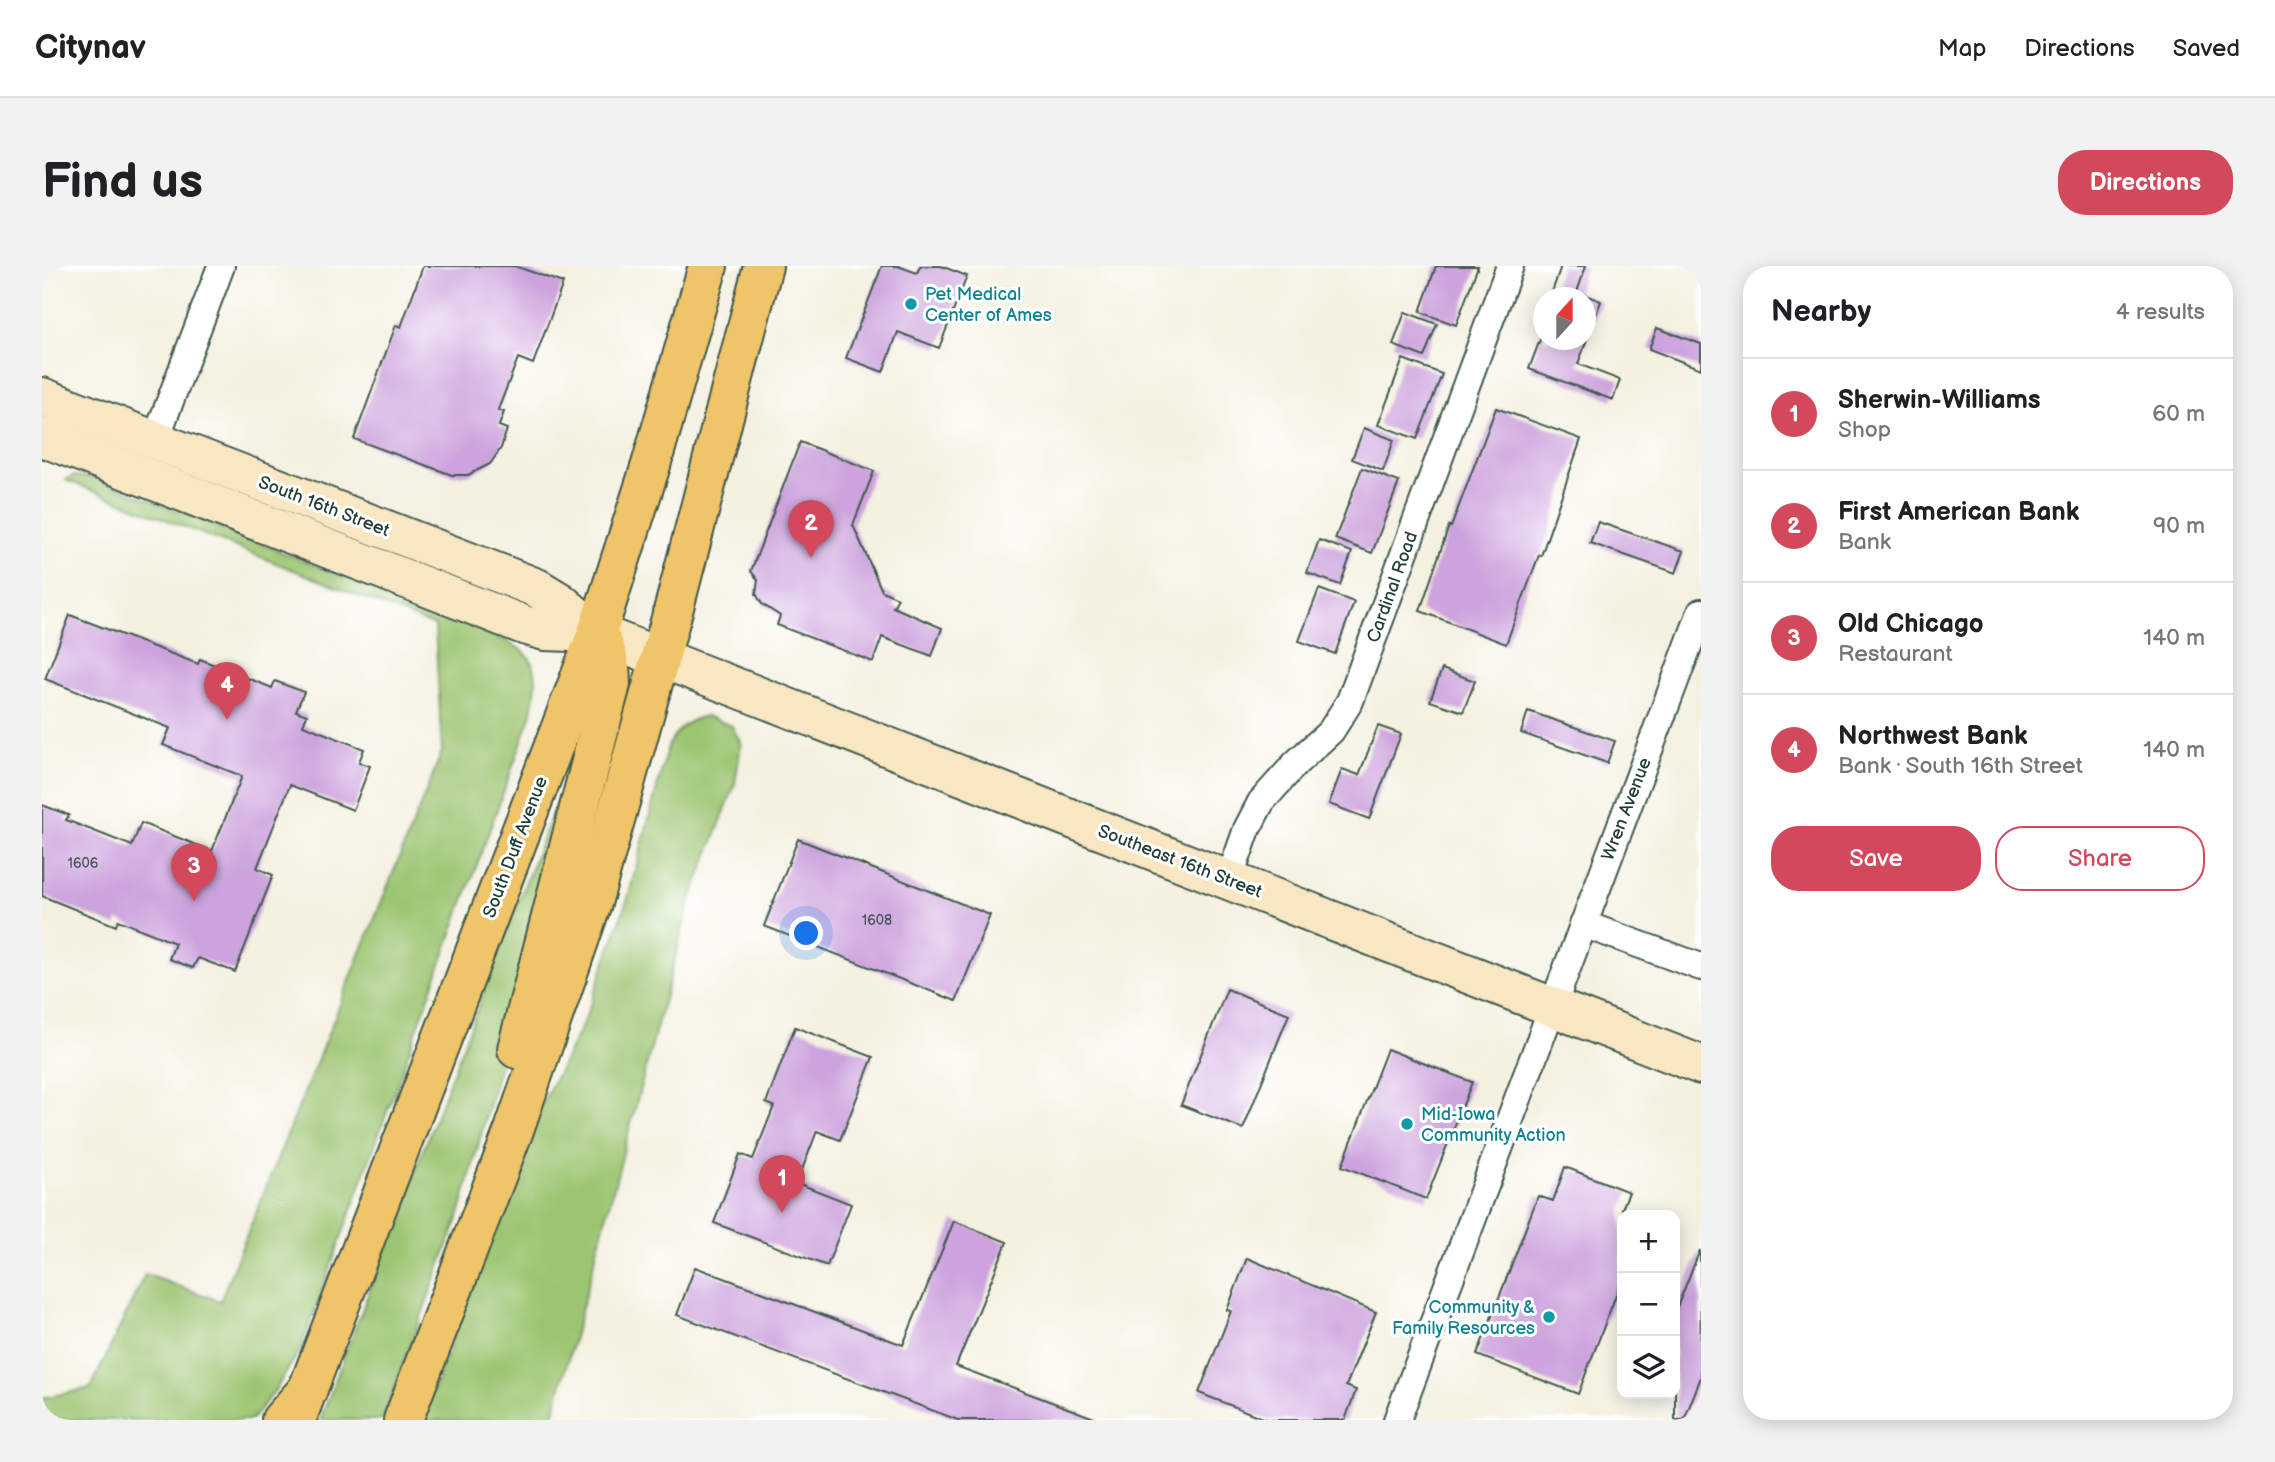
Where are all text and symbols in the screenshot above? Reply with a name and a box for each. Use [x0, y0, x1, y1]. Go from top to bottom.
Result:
text: Citynav [35, 28, 146, 68]
text: Map [1938, 34, 1986, 63]
text: Directions [2024, 34, 2135, 63]
text: Saved [2173, 34, 2240, 63]
button: Directions [2058, 150, 2233, 215]
text: Find us [42, 153, 203, 212]
place label: Pet Medical Center of Ames [925, 284, 1052, 326]
north arrow [1533, 287, 1596, 350]
text: Nearby [1771, 294, 1871, 330]
marker: Pet Medical Center of Ames [903, 296, 919, 312]
text: 4 results [2116, 298, 2205, 326]
text: Sherwin-Williams [1838, 385, 2041, 416]
text: 1 [1789, 400, 1799, 428]
text: 60 m [2152, 400, 2205, 428]
text: Shop [1838, 416, 1891, 444]
street label: South 16th Street [255, 472, 393, 541]
text: First American Bank [1838, 497, 2079, 528]
pin: 2 [788, 500, 834, 558]
text: 2 [1787, 512, 1801, 540]
text: 90 m [2153, 512, 2205, 540]
text: Bank [1838, 528, 1891, 556]
street label: Cardinal Road [1363, 529, 1422, 645]
text: Old Chicago [1838, 609, 1984, 640]
text: 3 [1787, 624, 1801, 652]
text: 140 m [2143, 624, 2205, 652]
text: Restaurant [1838, 640, 1952, 668]
pin: 4 [204, 662, 250, 720]
text: Northwest Bank [1838, 721, 2028, 752]
text: 4 [1787, 736, 1801, 764]
text: 140 m [2143, 736, 2205, 764]
text: Bank · South 16th Street [1838, 752, 2083, 780]
street label: Wren Avenue [1597, 754, 1656, 864]
street label: South Duff Avenue [479, 773, 552, 921]
street label: Southeast 16th Street [1095, 820, 1265, 903]
button: Save [1771, 826, 1981, 891]
button: Share [1995, 826, 2205, 891]
pin: 3 [171, 843, 217, 901]
house number: 1606 [68, 855, 99, 872]
house number: 1608 [862, 912, 892, 929]
your location [789, 916, 823, 950]
place label: Mid-Iowa Community Action [1421, 1104, 1566, 1146]
marker: Mid-Iowa Community Action [1399, 1116, 1415, 1132]
pin: 1 [759, 1155, 805, 1213]
map controls [1617, 1210, 1680, 1399]
button: + [1617, 1210, 1680, 1273]
button: − [1617, 1273, 1680, 1336]
place label: Community & Family Resources [1392, 1297, 1535, 1339]
marker: Community & Family Resources [1541, 1309, 1557, 1325]
button: layers [1617, 1336, 1680, 1399]

